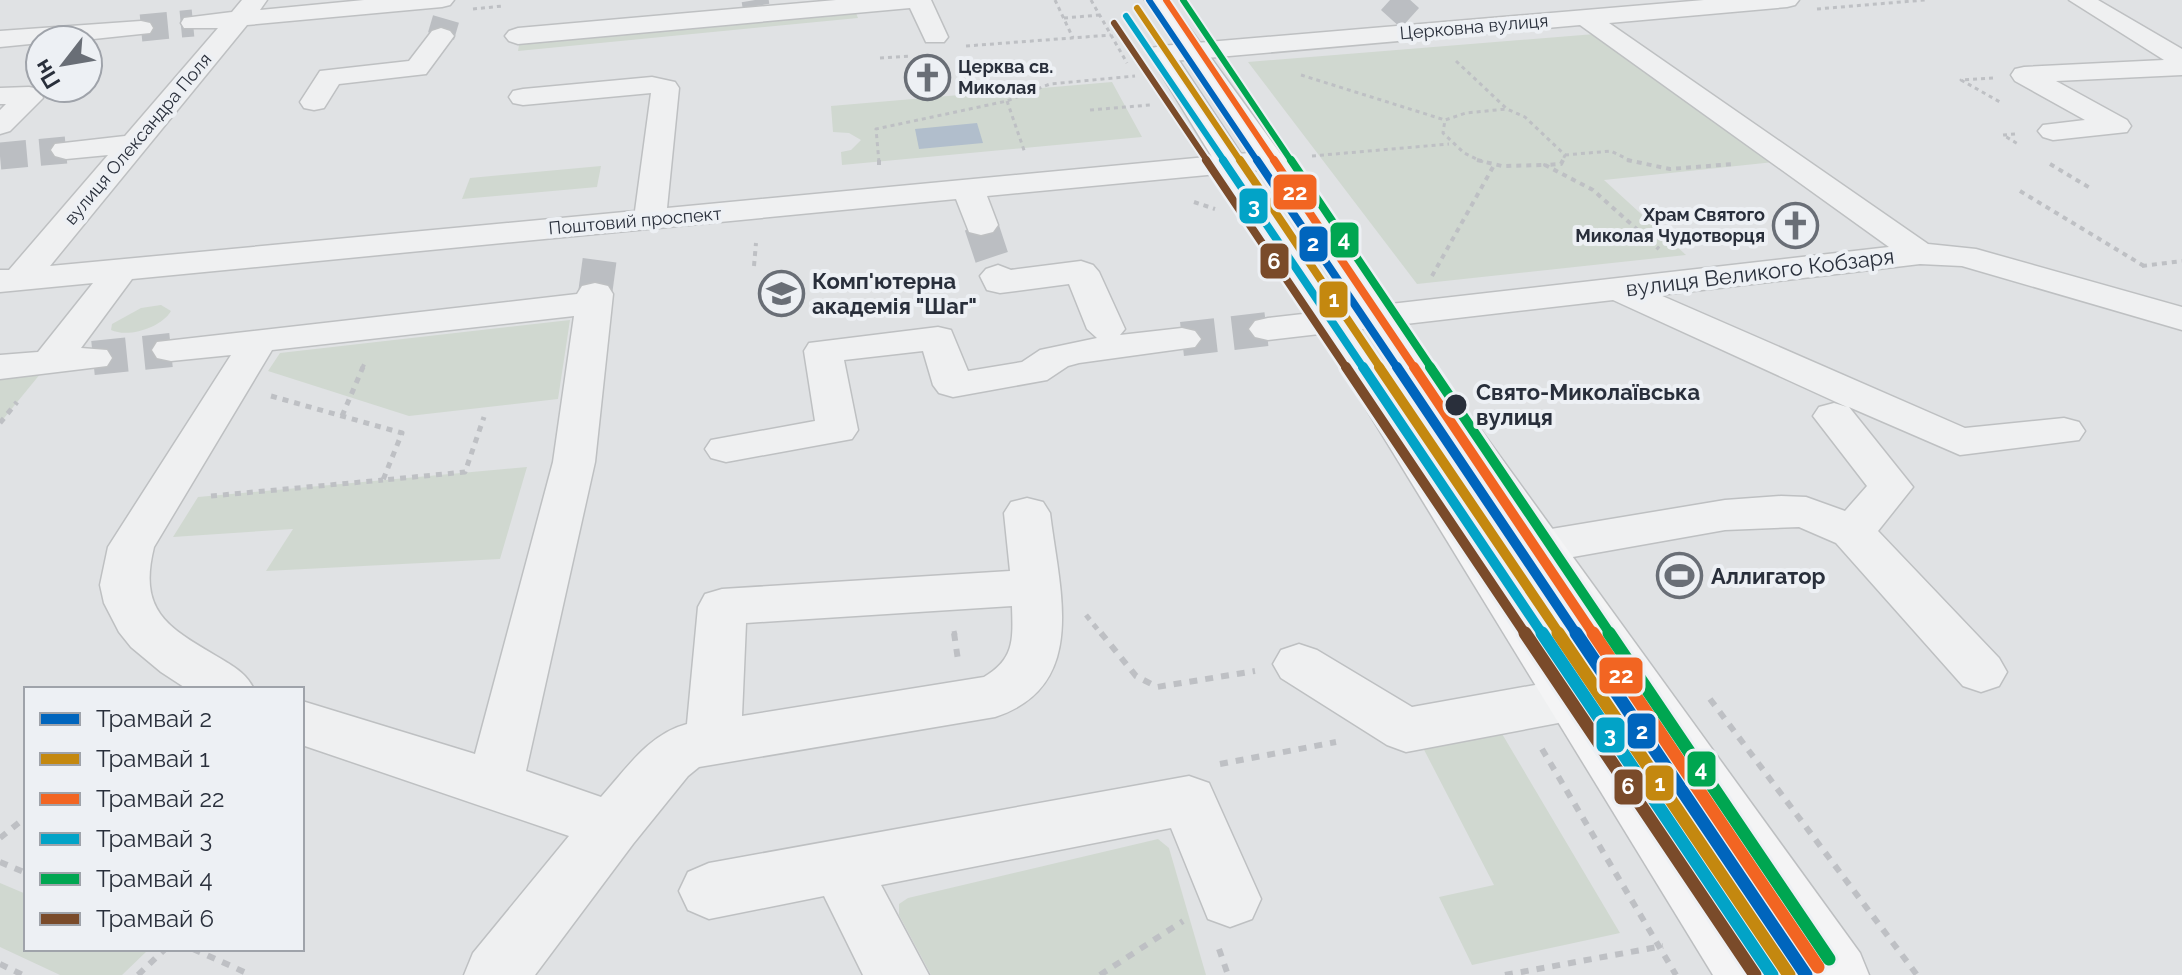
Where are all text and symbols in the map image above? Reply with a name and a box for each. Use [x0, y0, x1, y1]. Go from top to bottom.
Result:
street label: Церковна вулиця [1399, 10, 1549, 43]
north arrow [24, 24, 104, 104]
street label: вулиця Олександра Поля [60, 49, 215, 229]
church icon: Церква св. Миколая [903, 53, 951, 101]
text: Пн [28, 55, 66, 94]
place label: Церква св. Миколая [958, 56, 1053, 98]
line badge: 22 [1272, 173, 1318, 211]
text: 22 [1283, 179, 1307, 205]
line badge: 3 [1238, 187, 1269, 225]
text: 3 [1248, 193, 1260, 219]
church icon: Храм Святого Миколая Чудотворця [1772, 201, 1820, 249]
street label: Поштовий проспект [548, 202, 723, 239]
place label: Храм Святого Миколая Чудотворця [1575, 204, 1765, 246]
line badge: 4 [1329, 221, 1360, 259]
line badge: 2 [1298, 225, 1329, 263]
text: 4 [1338, 226, 1350, 252]
text: 2 [1307, 230, 1319, 256]
line badge: 6 [1259, 242, 1290, 280]
street label: вулиця Великого Кобзаря [1624, 243, 1896, 301]
text: 6 [1267, 248, 1281, 274]
place label: Комп'ютерна академія "Шаг" [812, 268, 977, 319]
school or university icon: Комп'ютерна академія "Шаг" [757, 270, 805, 318]
line badge: 1 [1318, 280, 1349, 319]
text: 1 [1329, 286, 1340, 312]
place label: Свято-Миколаївська вулиця [1476, 379, 1700, 430]
marker: Свято-Миколаївська вулиця [1443, 392, 1469, 418]
sports icon: Аллигатор [1656, 552, 1704, 600]
place label: Аллигатор [1711, 563, 1826, 589]
line badge: 22 [1598, 656, 1644, 695]
text: 22 [1609, 662, 1633, 688]
legend [24, 687, 304, 951]
text: Трамвай 2 [96, 704, 212, 733]
line badge: 2 [1626, 712, 1657, 750]
line badge: 3 [1595, 716, 1626, 754]
text: 2 [1636, 718, 1648, 744]
text: 3 [1604, 722, 1616, 748]
text: Трамвай 1 [96, 744, 210, 773]
line badge: 4 [1686, 750, 1717, 788]
text: 4 [1695, 756, 1707, 782]
line badge: 1 [1644, 764, 1675, 802]
line badge: 6 [1613, 768, 1644, 806]
text: 1 [1655, 770, 1666, 796]
text: 6 [1621, 773, 1635, 799]
text: Трамвай 22 [96, 784, 225, 813]
text: Трамвай 3 [96, 824, 212, 853]
text: Трамвай 4 [96, 864, 213, 893]
text: Трамвай 6 [96, 904, 214, 933]

